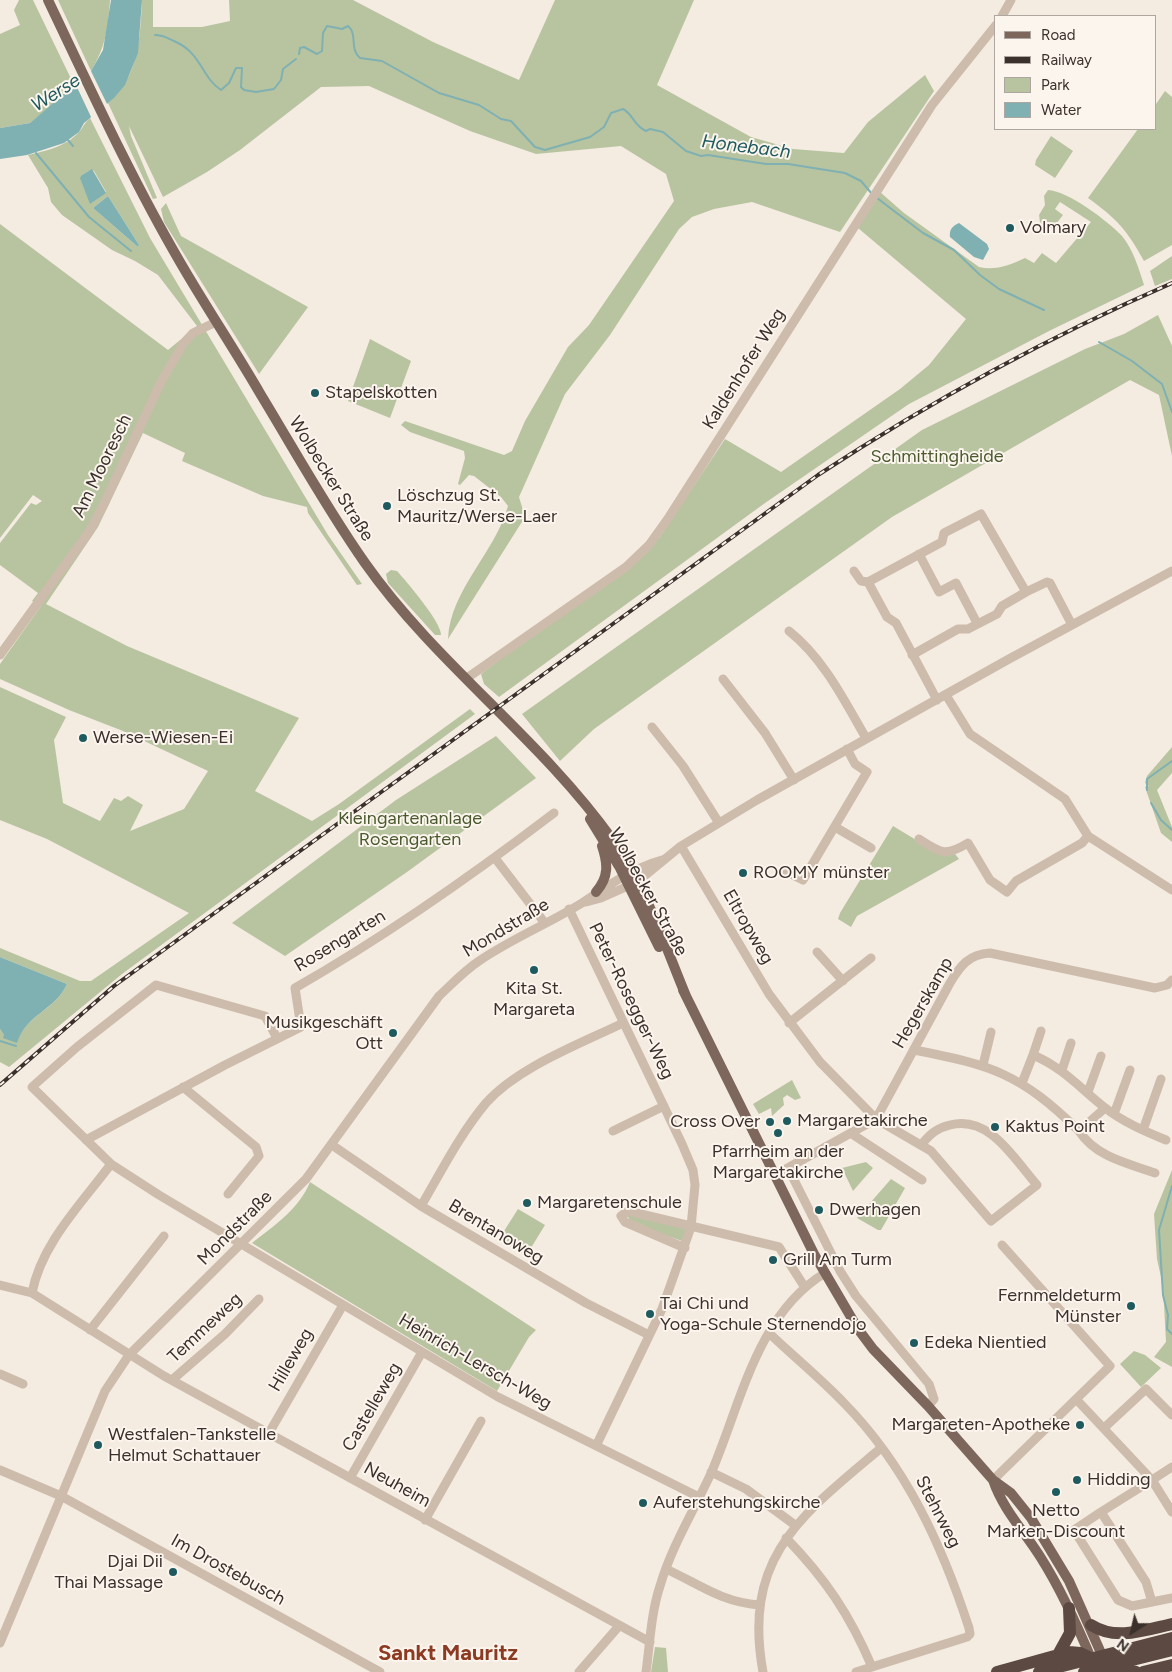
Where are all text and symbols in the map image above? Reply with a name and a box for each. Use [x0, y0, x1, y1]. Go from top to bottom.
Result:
legend [994, 15, 1157, 130]
text: Road [1041, 26, 1076, 44]
text: Railway [1041, 51, 1092, 69]
water label: Werse [27, 69, 85, 117]
text: Park [1041, 76, 1070, 94]
text: Water [1041, 101, 1081, 119]
water label: Honebach [700, 130, 792, 164]
place label: Volmary [1020, 217, 1086, 239]
marker: Volmary [1004, 222, 1016, 234]
street label: Kaldenhofer Weg [698, 304, 790, 434]
place label: Stapelskotten [325, 382, 437, 404]
marker: Stapelskotten [309, 387, 321, 399]
street label: Am Mooresch [68, 411, 136, 521]
street label: Wolbecker Straße [284, 413, 378, 545]
park label: Schmittingheide [870, 446, 1004, 468]
place label: Löschzug St. Mauritz/Werse-Laer [397, 485, 557, 528]
marker: Löschzug St. Mauritz/Werse-Laer [381, 500, 393, 512]
place label: Werse-Wiesen-Ei [93, 727, 233, 749]
marker: Werse-Wiesen-Ei [77, 732, 89, 744]
park label: Kleingartenanlage Rosengarten [338, 808, 482, 851]
street label: Wolbecker Straße [604, 824, 692, 960]
place label: ROOMY münster [753, 862, 889, 884]
marker: ROOMY münster [737, 867, 749, 879]
street label: Eltropweg [718, 886, 778, 968]
street label: Mondstraße [459, 894, 553, 962]
street label: Rosengarten [291, 905, 389, 977]
street label: Peter-Rosegger-Weg [584, 919, 678, 1083]
street label: Hegerskamp [888, 953, 958, 1053]
marker: Kita St. Margareta [528, 964, 540, 976]
place label: Kita St. Margareta [493, 978, 575, 1021]
place label: Musikgeschäft Ott [265, 1012, 383, 1054]
marker: Musikgeschäft Ott [387, 1027, 399, 1039]
place label: Margaretakirche [797, 1110, 928, 1132]
place label: Cross Over [670, 1111, 760, 1133]
marker: Margaretakirche [781, 1115, 793, 1127]
marker: Cross Over [764, 1116, 776, 1128]
place label: Kaktus Point [1005, 1116, 1105, 1138]
marker: Kaktus Point [989, 1121, 1001, 1133]
marker: Pfarrheim an der Margaretakirche [772, 1127, 784, 1139]
place label: Pfarrheim an der Margaretakirche [712, 1141, 844, 1184]
street label: Mondstraße [193, 1186, 277, 1270]
place label: Margaretenschule [537, 1192, 682, 1214]
street label: Brentanoweg [444, 1195, 548, 1269]
marker: Margaretenschule [521, 1197, 533, 1209]
place label: Dwerhagen [829, 1199, 921, 1221]
marker: Dwerhagen [813, 1204, 825, 1216]
place label: Grill Am Turm [783, 1249, 892, 1271]
marker: Grill Am Turm [767, 1254, 779, 1266]
place label: Fernmeldeturm Münster [998, 1285, 1121, 1328]
street label: Temmeweg [164, 1288, 246, 1368]
place label: Tai Chi und Yoga-Schule Sternendojo [660, 1293, 867, 1336]
marker: Fernmeldeturm Münster [1125, 1300, 1137, 1312]
marker: Tai Chi und Yoga-Schule Sternendojo [644, 1308, 656, 1320]
street label: Heinrich-Lersch-Weg [395, 1309, 555, 1415]
street label: Hilleweg [264, 1325, 318, 1395]
place label: Edeka Nientied [924, 1332, 1047, 1354]
marker: Edeka Nientied [908, 1337, 920, 1349]
street label: Castelleweg [338, 1359, 406, 1455]
place label: Margareten-Apotheke [891, 1414, 1070, 1436]
marker: Margareten-Apotheke [1074, 1419, 1086, 1431]
place label: Westfalen-Tankstelle Helmut Schattauer [108, 1424, 276, 1466]
marker: Westfalen-Tankstelle Helmut Schattauer [92, 1439, 104, 1451]
street label: Neuheim [360, 1458, 434, 1512]
place label: Hidding [1087, 1469, 1151, 1491]
street label: Stehrweg [911, 1472, 965, 1552]
marker: Hidding [1071, 1474, 1083, 1486]
marker: Netto Marken-Discount [1050, 1486, 1062, 1498]
place label: Auferstehungskirche [653, 1492, 820, 1514]
marker: Auferstehungskirche [637, 1497, 649, 1509]
place label: Netto Marken-Discount [987, 1500, 1125, 1542]
street label: Im Drostebusch [167, 1530, 289, 1610]
place label: Djai Dii Thai Massage [54, 1551, 163, 1594]
marker: Djai Dii Thai Massage [167, 1566, 179, 1578]
north arrow [1107, 1607, 1157, 1657]
text: N [1114, 1635, 1132, 1655]
district label: Sankt Mauritz [378, 1641, 518, 1667]

